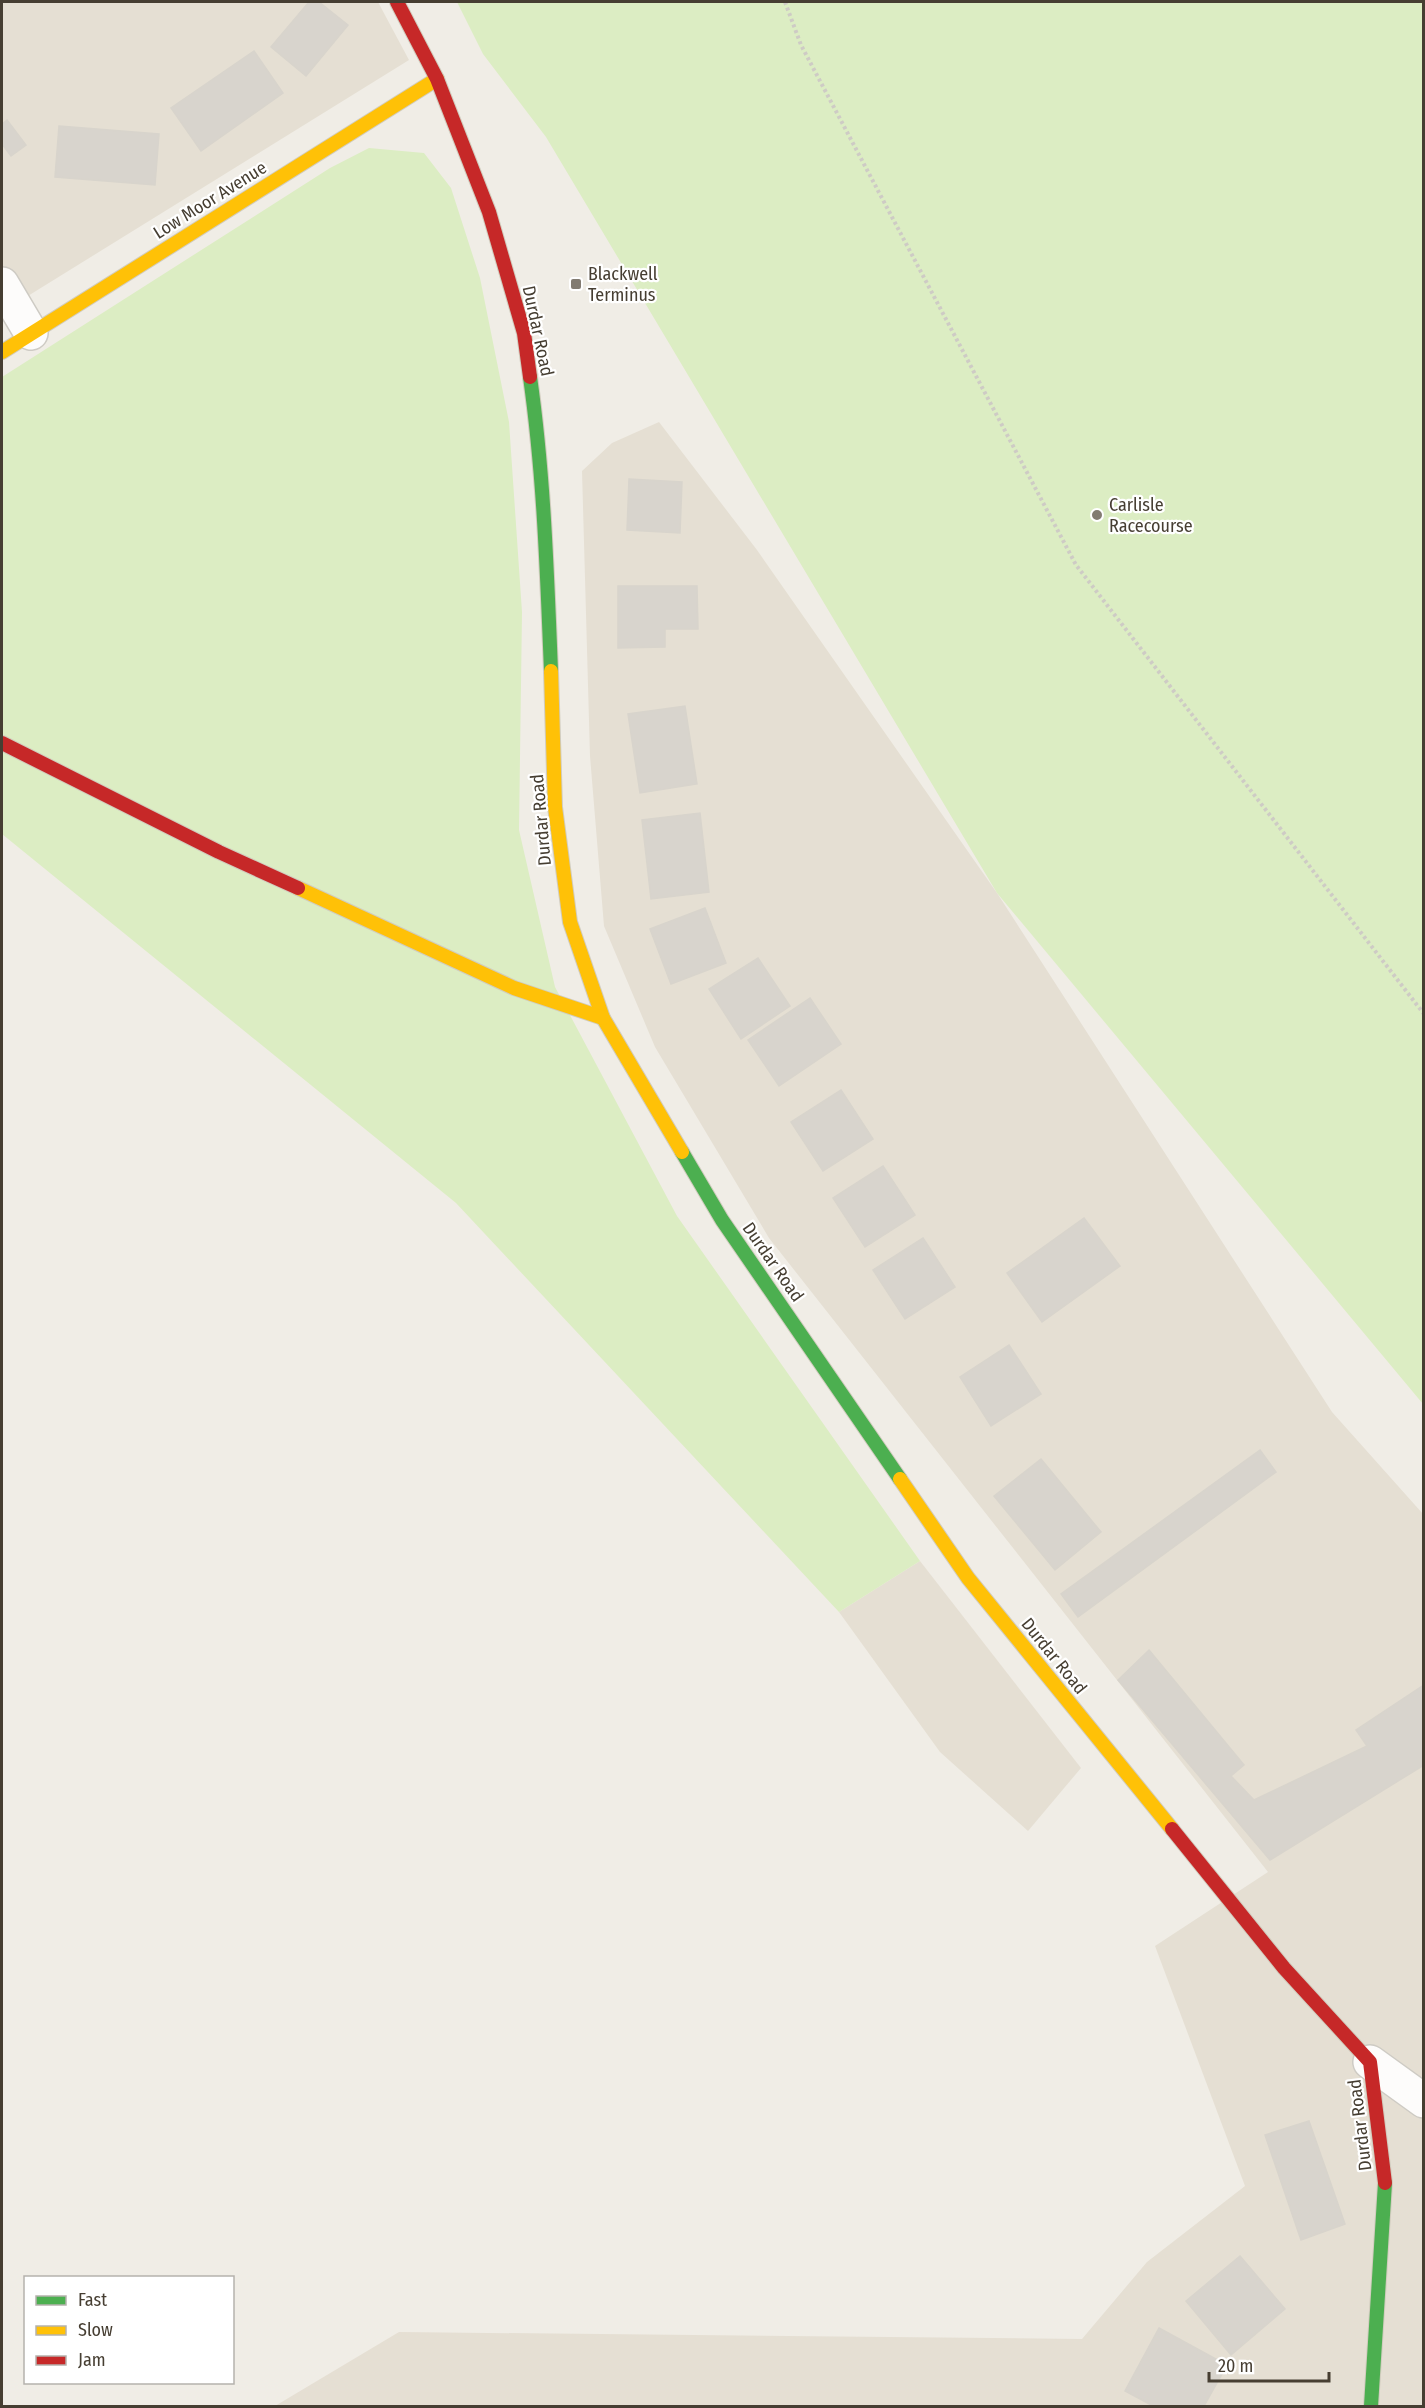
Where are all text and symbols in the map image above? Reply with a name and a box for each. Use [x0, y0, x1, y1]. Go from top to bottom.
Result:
street label: Low Moor Avenue [149, 156, 271, 244]
place label: Blackwell Terminus [588, 263, 658, 306]
marker: Blackwell Terminus [569, 277, 583, 291]
street label: Durdar Road [518, 284, 558, 378]
place label: Carlisle Racecourse [1109, 494, 1193, 537]
marker: Carlisle Racecourse [1090, 508, 1104, 522]
street label: Durdar Road [526, 773, 556, 867]
street label: Durdar Road [738, 1218, 808, 1306]
street label: Durdar Road [1017, 1613, 1091, 1699]
street label: Durdar Road [1343, 2078, 1377, 2172]
legend [24, 2276, 234, 2384]
text: Fast [78, 2289, 107, 2311]
text: Slow [78, 2319, 113, 2341]
scale bar [1209, 2345, 1329, 2383]
text: Jam [78, 2349, 106, 2371]
text: 20 m [1218, 2355, 1253, 2377]

